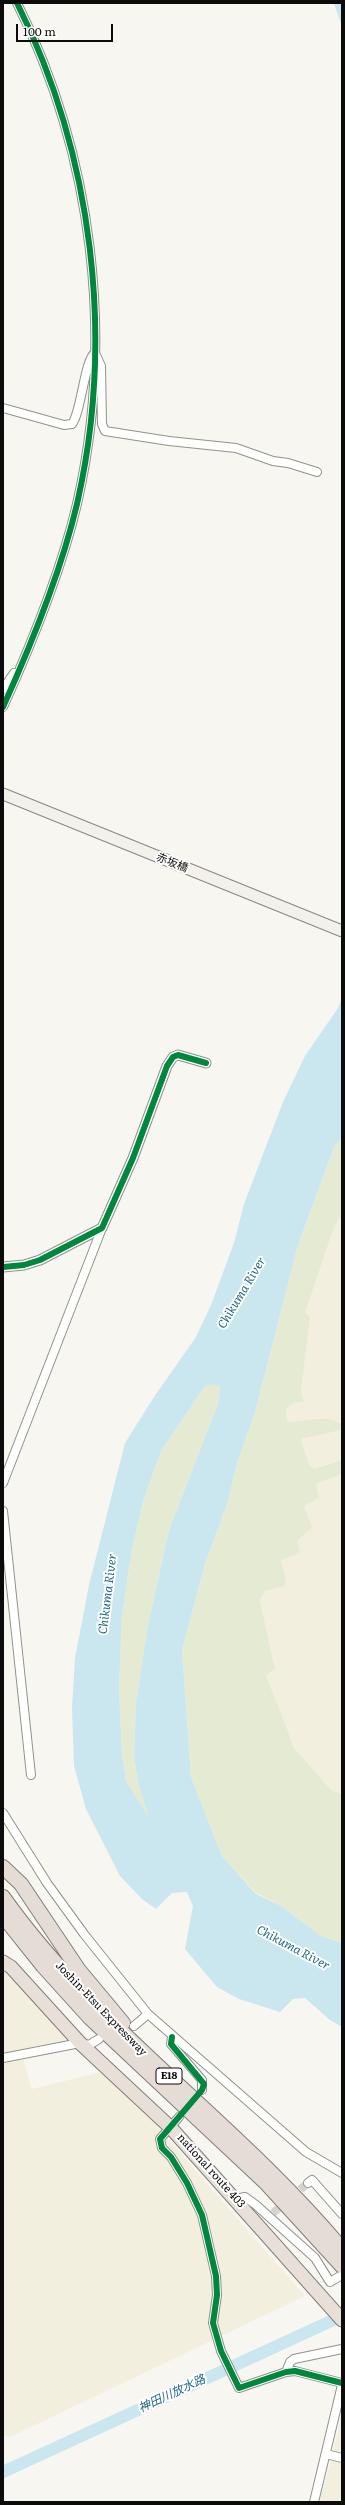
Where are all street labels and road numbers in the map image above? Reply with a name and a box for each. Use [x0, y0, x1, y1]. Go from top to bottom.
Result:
street label: 赤坂橋 [154, 851, 190, 875]
street label: Joshin-Etsu Expressway [53, 1959, 149, 2059]
road number: E18 [156, 2068, 182, 2084]
street label: national route 403 [174, 2131, 248, 2211]

